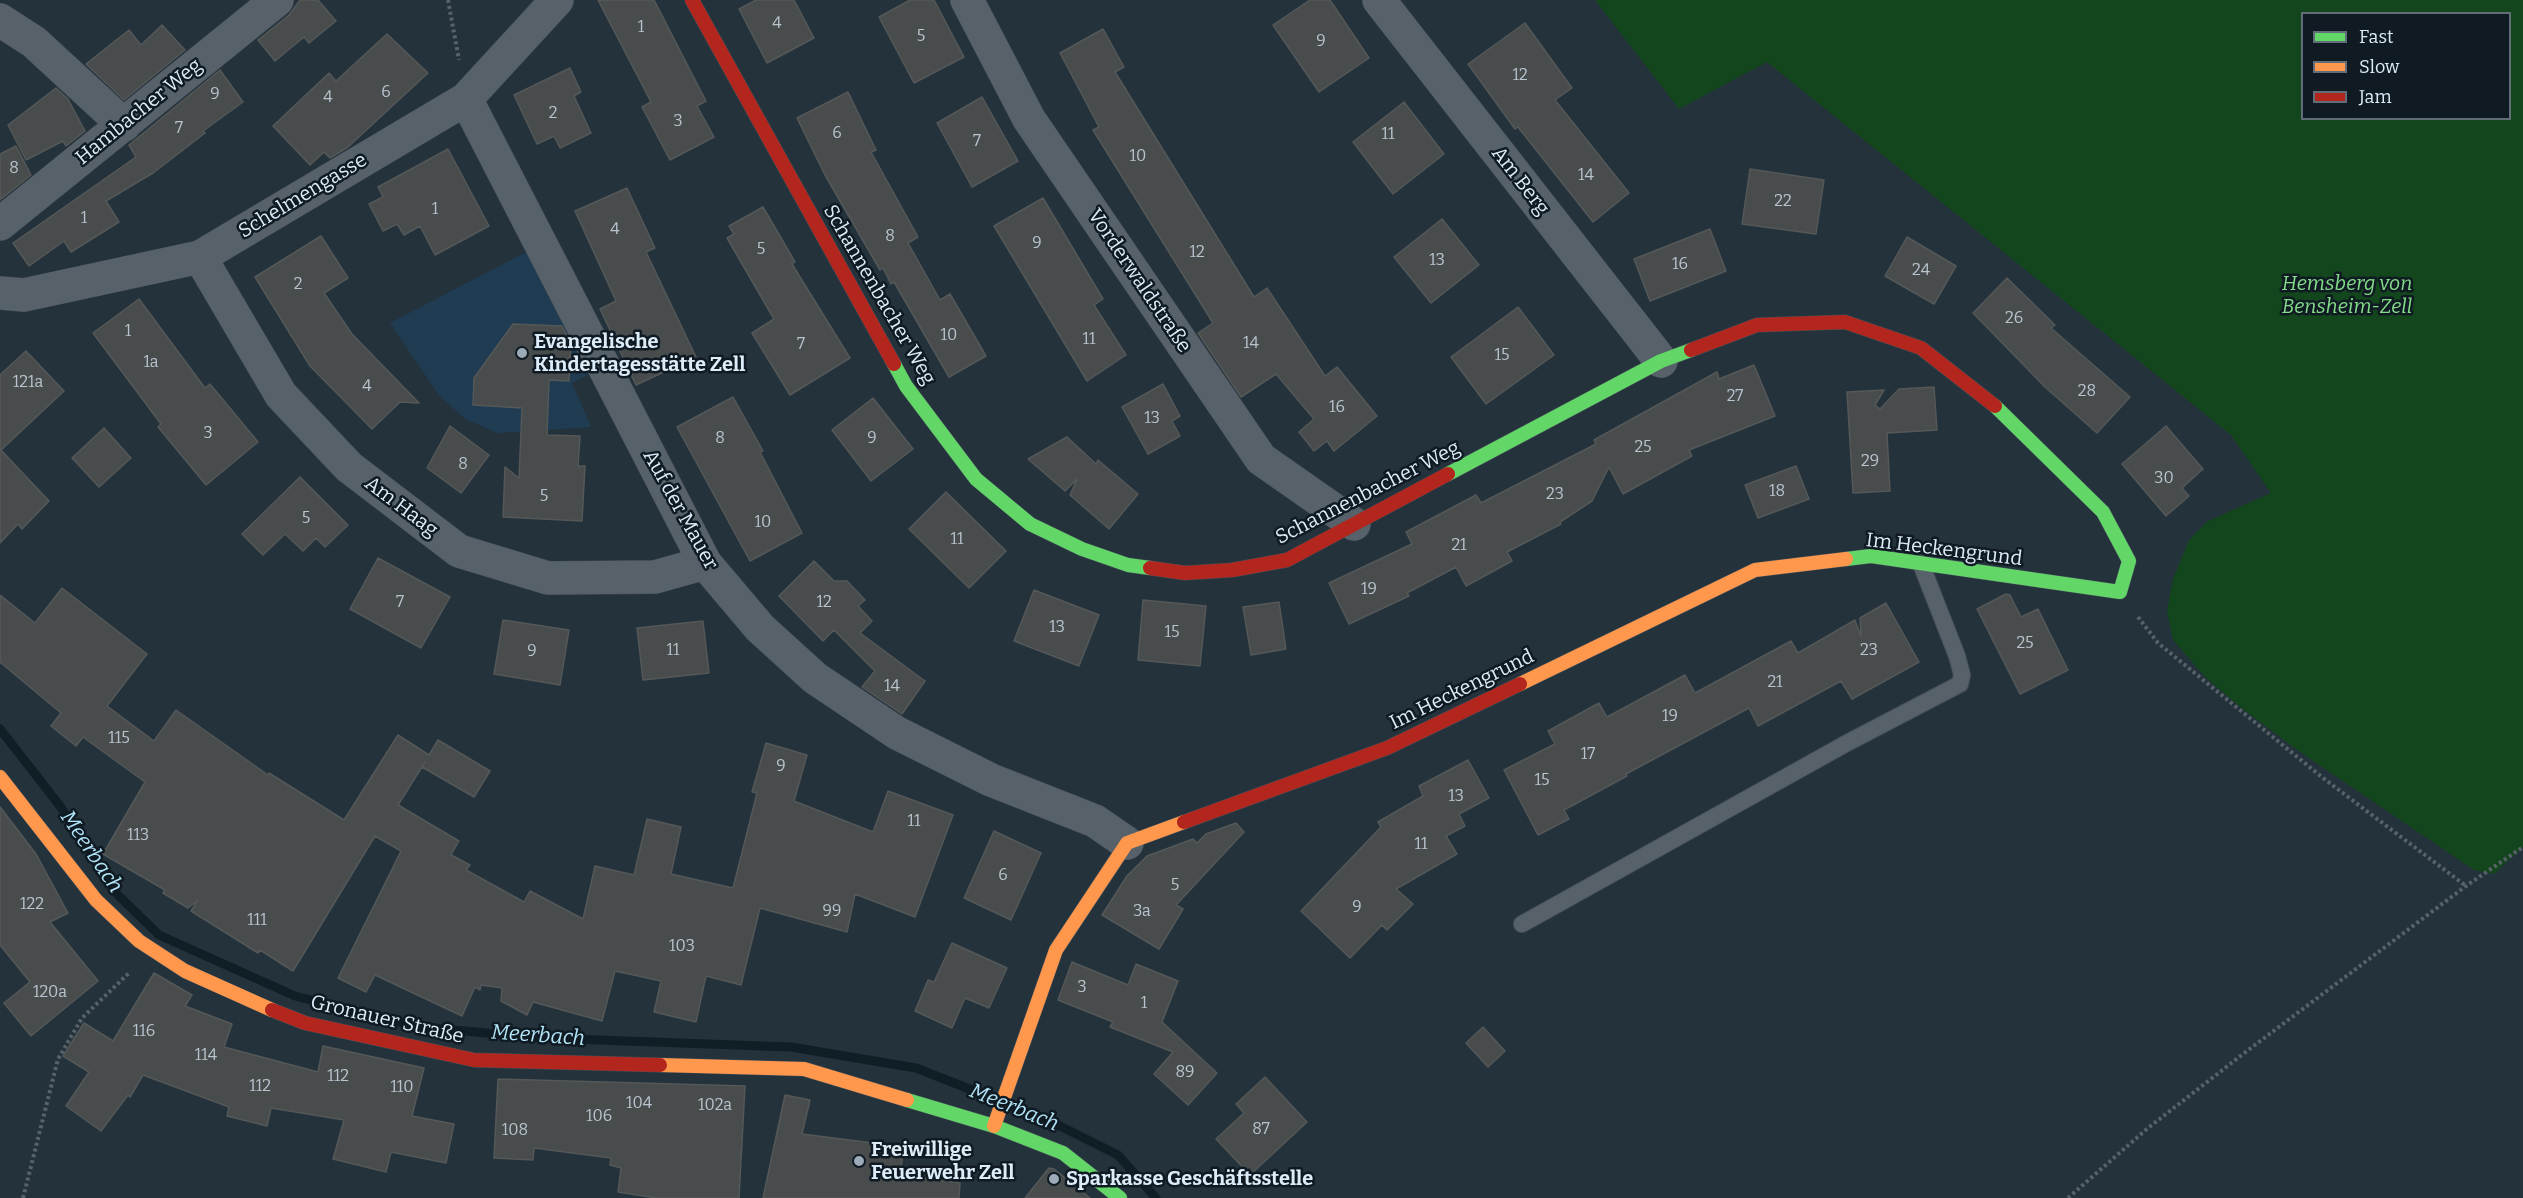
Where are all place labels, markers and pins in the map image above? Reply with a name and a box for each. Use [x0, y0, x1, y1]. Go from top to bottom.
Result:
place label: Evangelische Kindertagesstätte Zell [534, 330, 745, 377]
marker: Evangelische Kindertagesstätte Zell [515, 346, 529, 360]
place label: Freiwillige Feuerwehr Zell [871, 1138, 1014, 1185]
marker: Freiwillige Feuerwehr Zell [852, 1154, 866, 1168]
place label: Sparkasse Geschäftsstelle [1066, 1167, 1313, 1191]
marker: Sparkasse Geschäftsstelle [1047, 1172, 1061, 1186]

